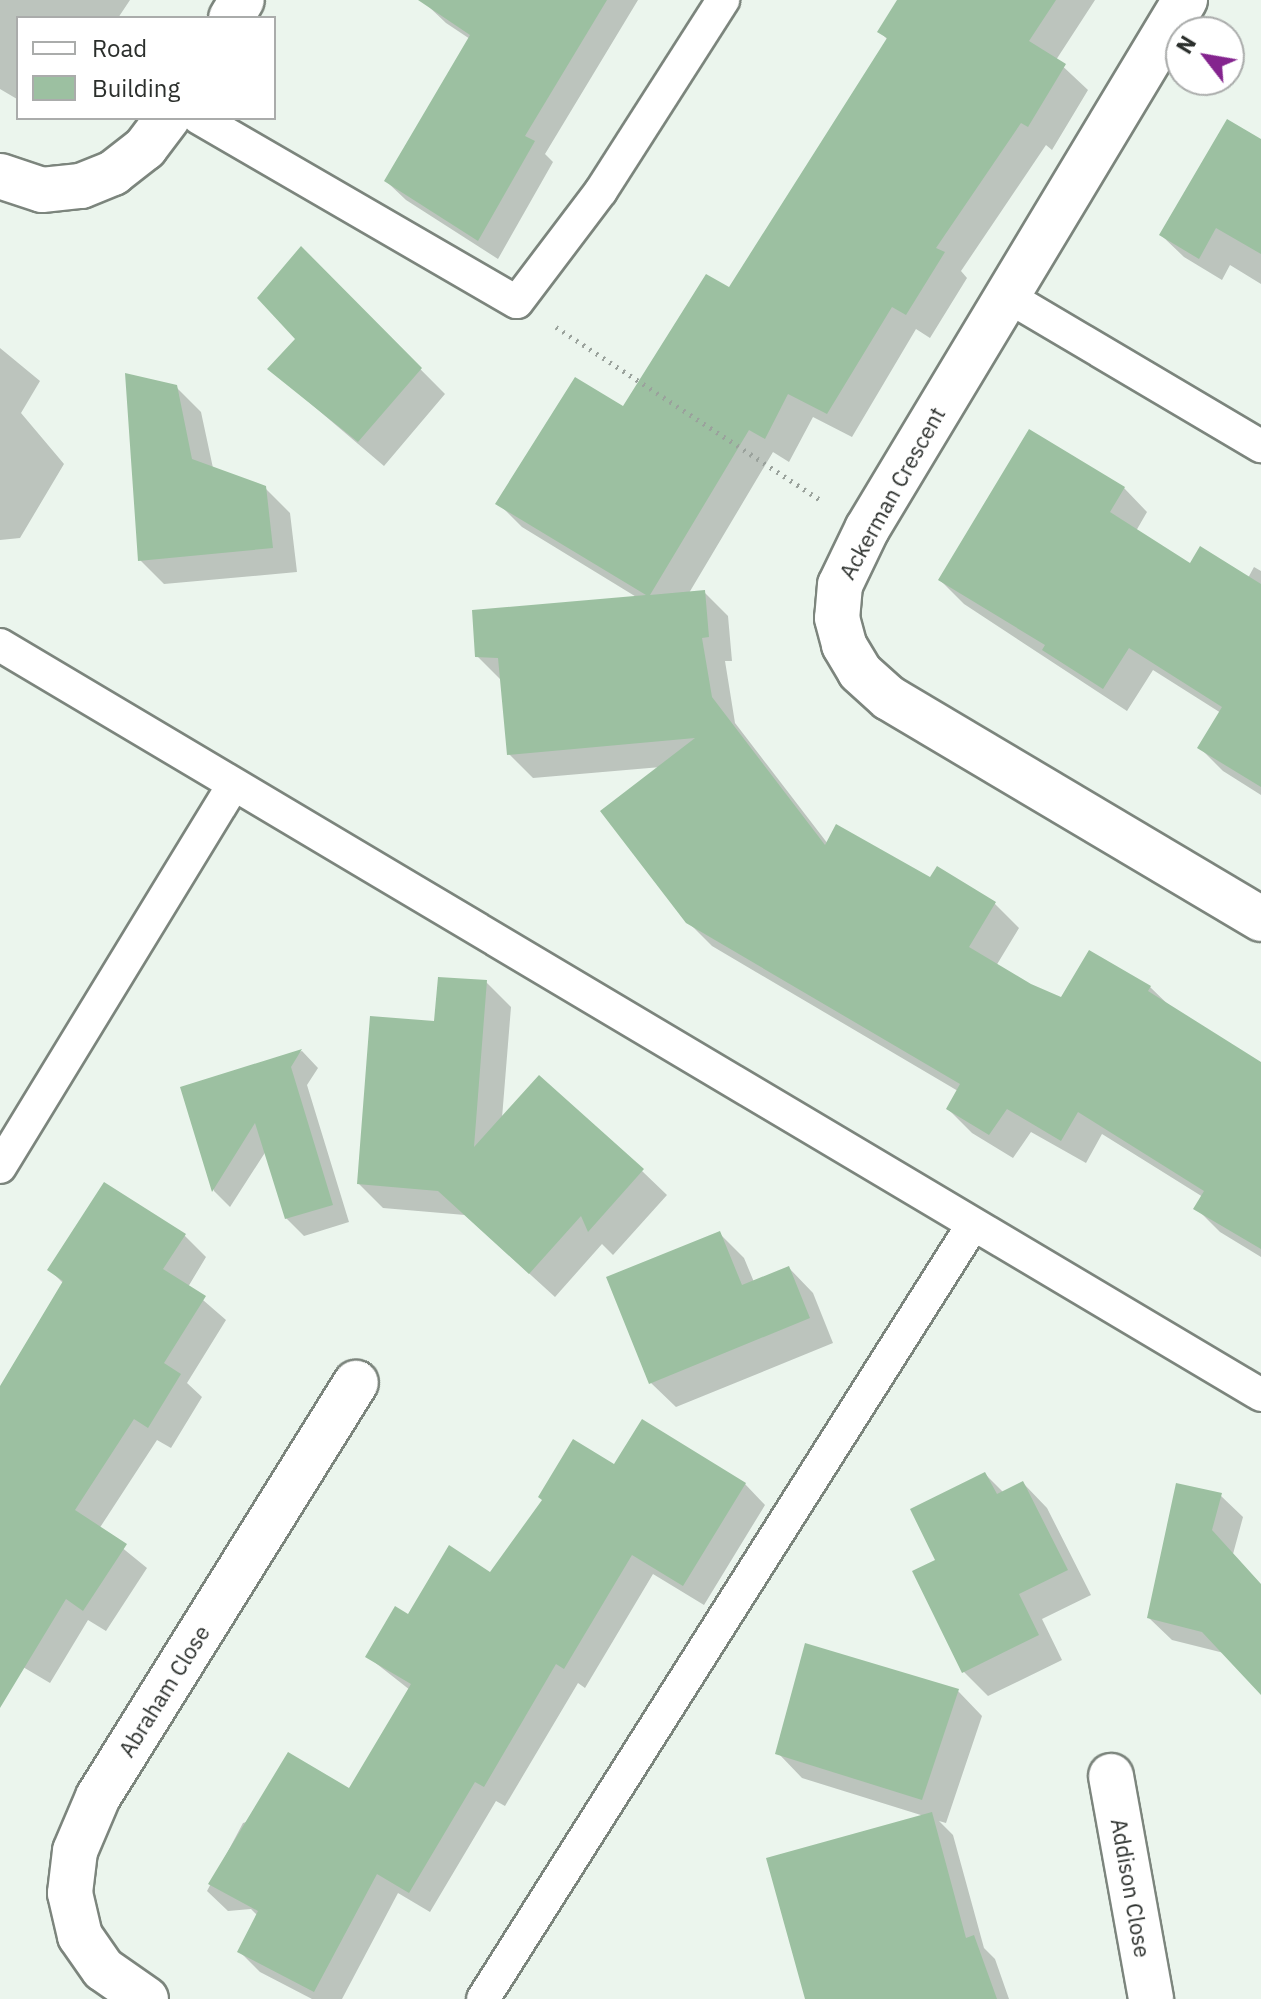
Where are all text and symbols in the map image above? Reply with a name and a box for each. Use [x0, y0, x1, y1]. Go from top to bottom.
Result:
legend [16, 16, 276, 120]
north arrow [1165, 16, 1245, 96]
text: N [1169, 30, 1202, 59]
text: Road [92, 32, 147, 64]
text: Building [92, 72, 180, 104]
street label: Ackerman Crescent [834, 402, 950, 584]
street label: Abraham Close [113, 1620, 215, 1762]
street label: Addison Close [1106, 1816, 1156, 1960]

